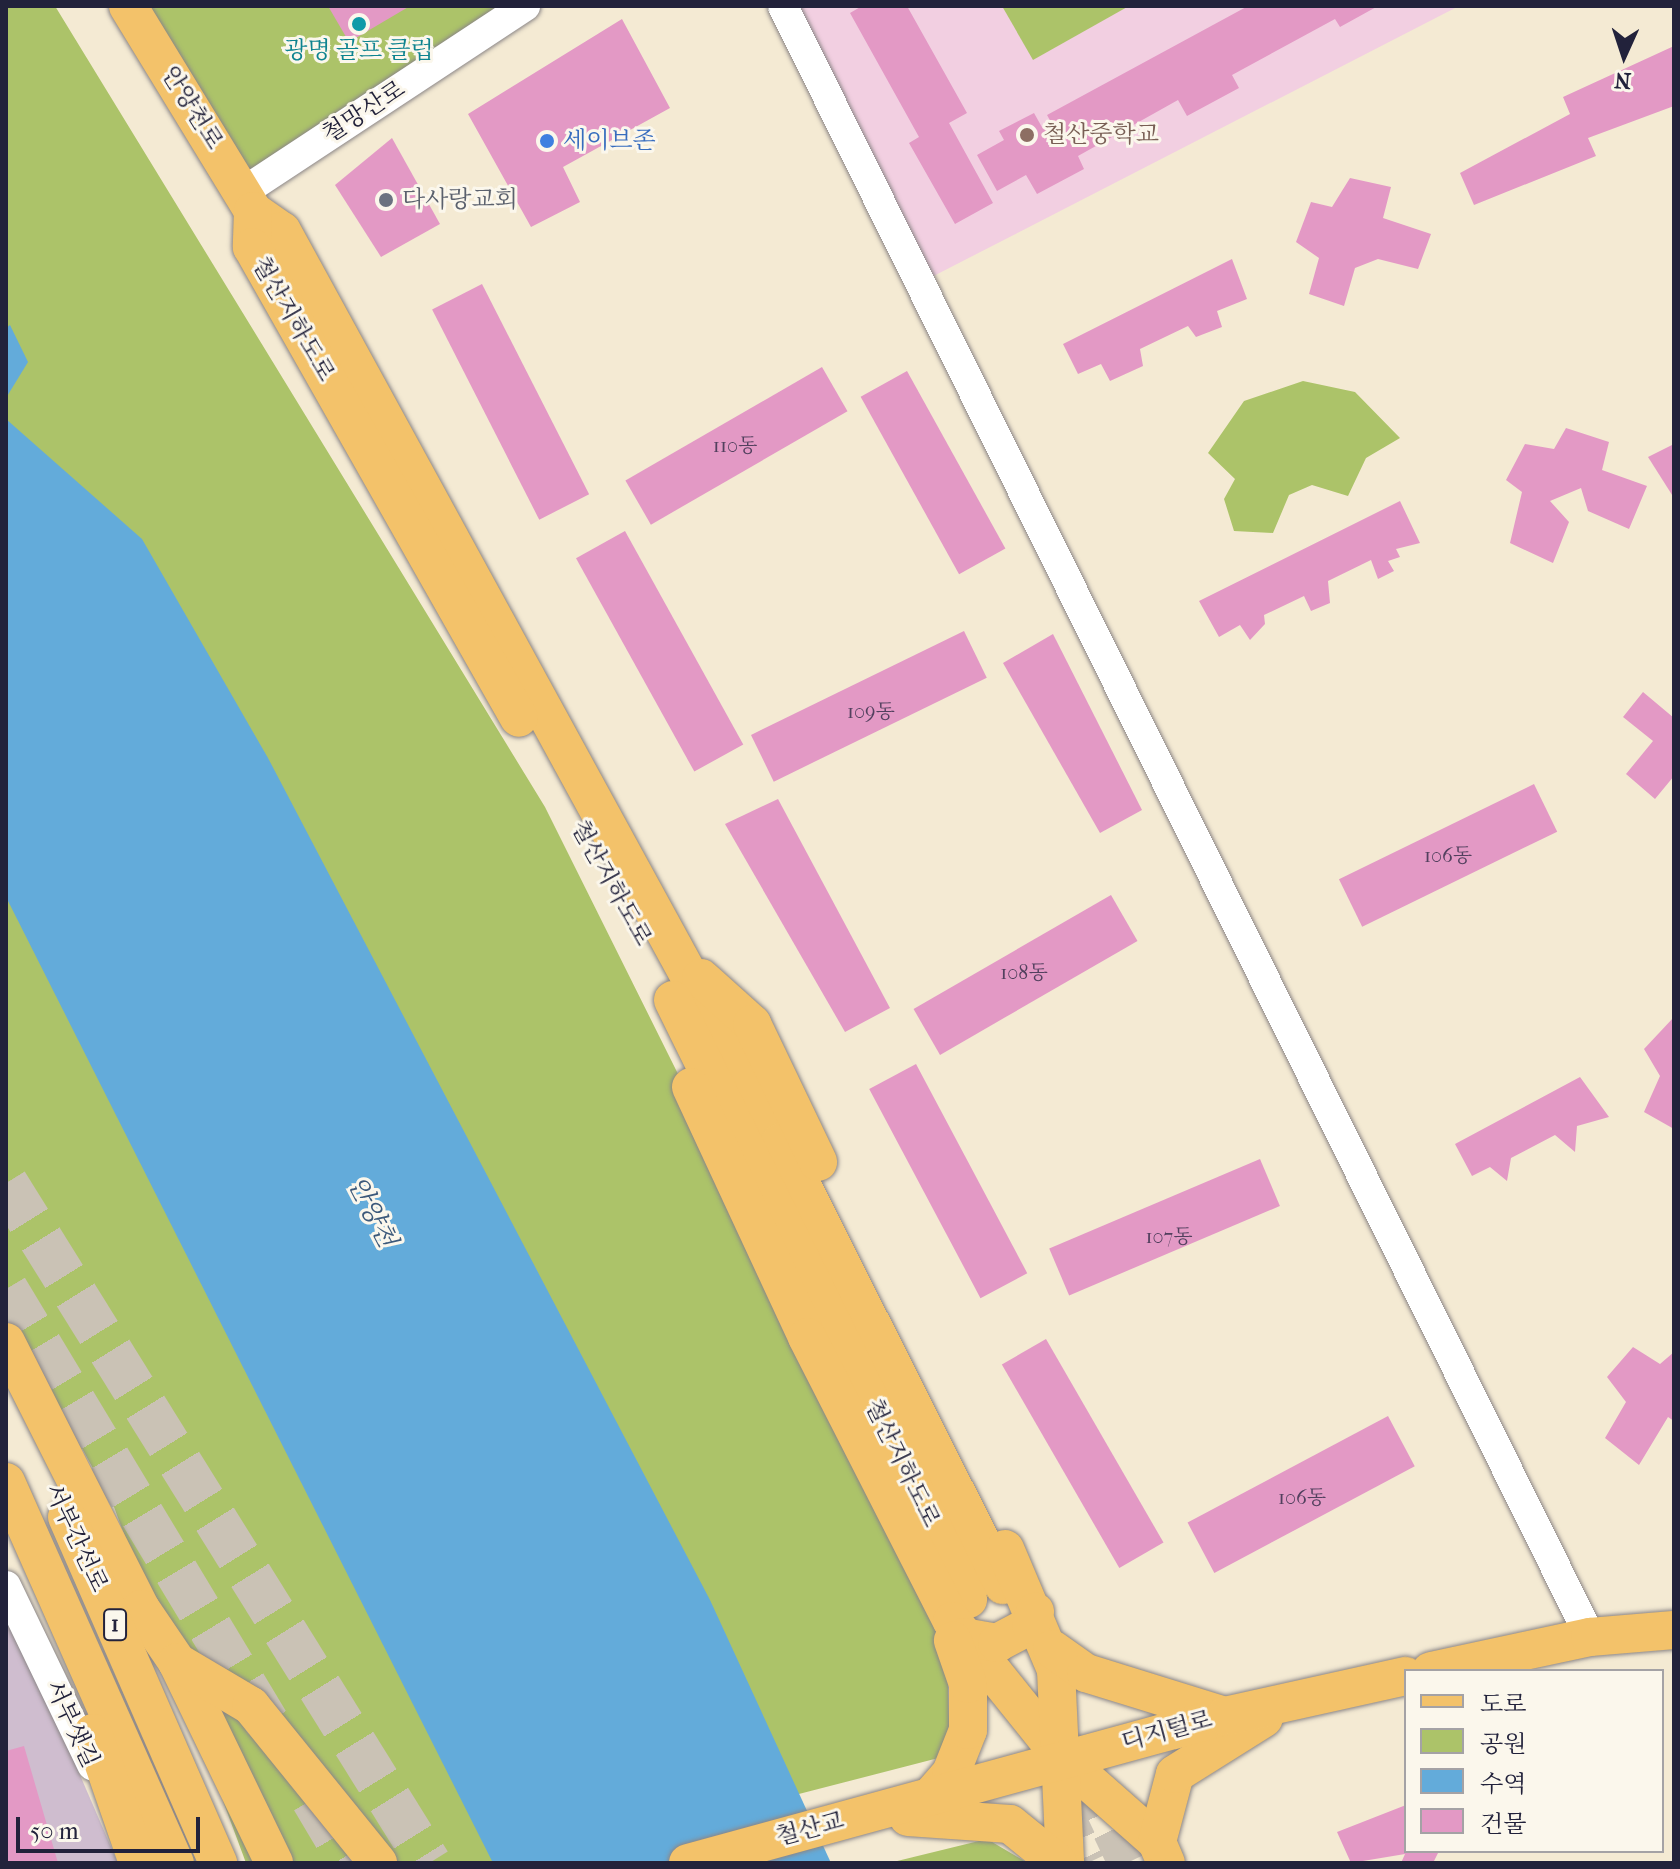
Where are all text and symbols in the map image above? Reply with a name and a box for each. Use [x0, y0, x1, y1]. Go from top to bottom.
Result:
marker: 광명 골프 클럽 [350, 15, 368, 33]
north arrow [1584, 16, 1664, 96]
place label: 광명 골프 클럽 [284, 37, 434, 65]
street label: 안양천로 [155, 61, 229, 155]
text: N [1614, 67, 1632, 93]
street label: 철망산로 [317, 75, 411, 149]
place label: 철산중학교 [1043, 121, 1159, 149]
marker: 철산중학교 [1018, 126, 1036, 144]
place label: 세이브존 [563, 127, 656, 155]
marker: 세이브존 [538, 132, 556, 150]
place label: 다사랑교회 [402, 186, 518, 214]
marker: 다사랑교회 [377, 191, 395, 209]
street label: 철산지하도로 [246, 252, 340, 386]
house number: 110동 [713, 433, 757, 457]
house number: 109동 [847, 699, 895, 723]
street label: 철산지하도로 [565, 815, 657, 951]
house number: 106동 [1424, 843, 1472, 867]
house number: 108동 [1000, 960, 1048, 984]
water label: 안양천 [341, 1171, 403, 1253]
house number: 107동 [1145, 1224, 1193, 1248]
street label: 철산지하도로 [859, 1394, 945, 1532]
street label: 서부간선로 [38, 1479, 114, 1597]
house number: 106동 [1278, 1485, 1326, 1509]
road number: 1 [103, 1607, 127, 1643]
legend [1404, 1669, 1664, 1853]
street label: 서부샛길 [39, 1676, 105, 1772]
text: 도로 [1480, 1690, 1526, 1718]
street label: 디지털로 [1118, 1705, 1216, 1757]
text: 공원 [1480, 1730, 1526, 1758]
text: 수역 [1480, 1770, 1526, 1798]
scale bar [20, 1801, 204, 1851]
street label: 철산교 [773, 1806, 847, 1852]
text: 건물 [1480, 1810, 1526, 1838]
text: 50 m [30, 1817, 79, 1845]

